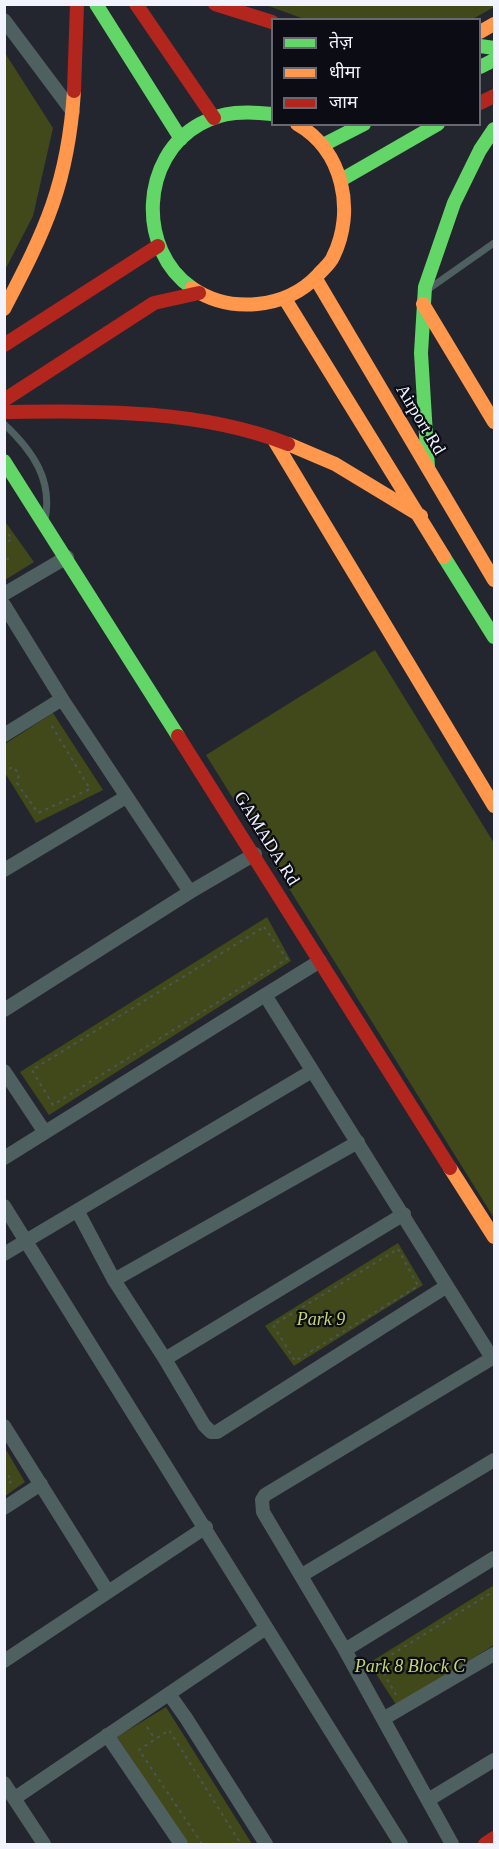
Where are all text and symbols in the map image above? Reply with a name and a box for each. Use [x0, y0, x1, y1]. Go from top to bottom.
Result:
legend [271, 18, 481, 126]
text: तेज़ [329, 32, 353, 52]
text: धीमा [329, 62, 360, 82]
text: जाम [329, 92, 358, 112]
street label: Airport Rd [391, 381, 449, 459]
street label: GAMADA Rd [229, 788, 303, 890]
park label: Park 9 [297, 1309, 345, 1331]
park label: Park 8 Block C [355, 1656, 465, 1678]

